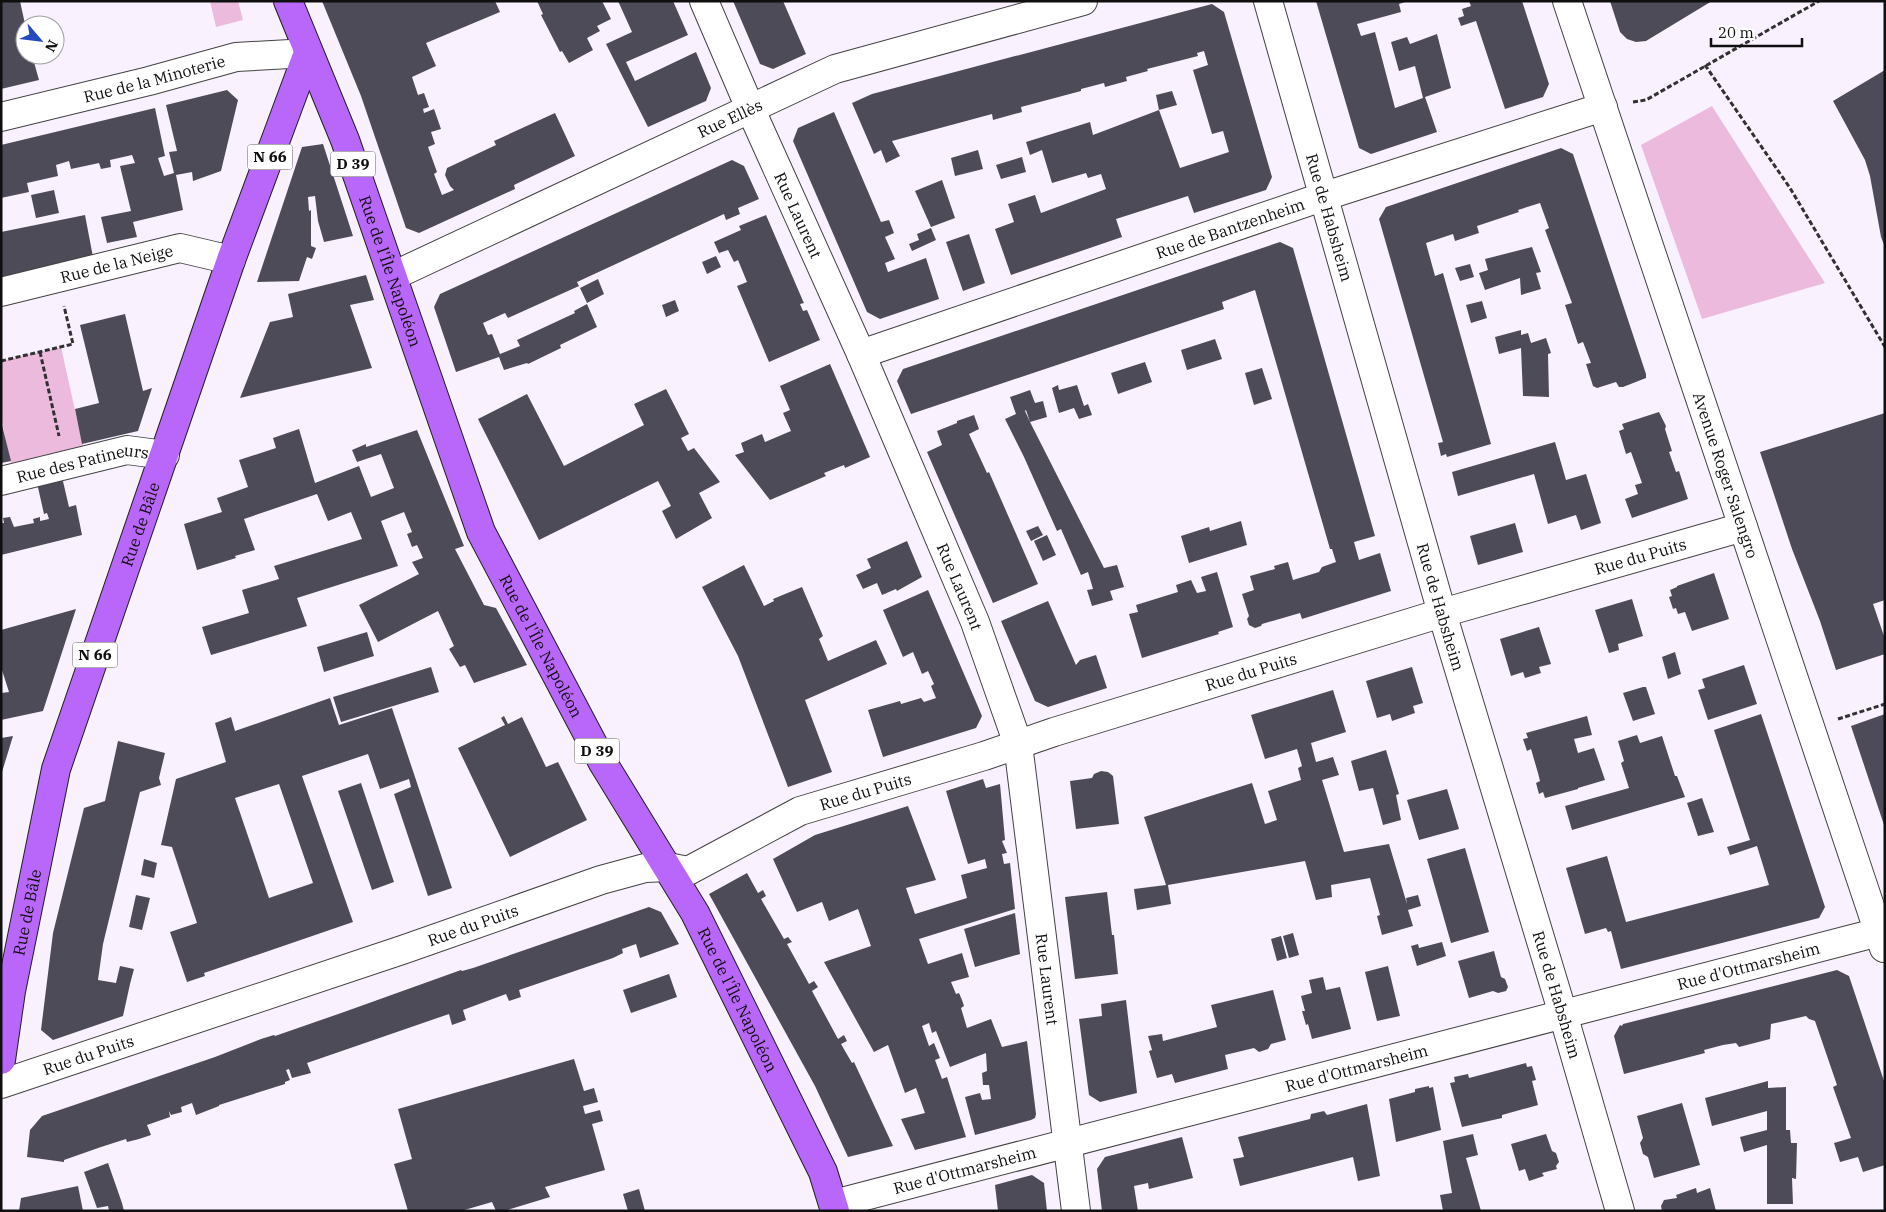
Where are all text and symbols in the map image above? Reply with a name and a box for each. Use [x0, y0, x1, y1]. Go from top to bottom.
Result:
north arrow [15, 15, 65, 65]
scale bar [1711, 15, 1802, 47]
text: 20 m [1718, 23, 1754, 42]
text: N [41, 37, 62, 55]
street label: Rue de la Minoterie [82, 51, 227, 107]
street label: Rue Ellès [694, 95, 765, 142]
road number: N 66 [248, 144, 292, 170]
street label: Rue de Habsheim [1302, 151, 1357, 284]
road number: D 39 [330, 152, 376, 176]
street label: Rue Laurent [770, 169, 827, 262]
street label: Rue de l'Île Napoléon [355, 193, 426, 350]
street label: Rue de Bantzenheim [1153, 194, 1307, 263]
street label: Rue de la Neige [58, 240, 175, 287]
street label: Avenue Roger Salengro [1689, 389, 1763, 561]
street label: Rue des Patineurs [14, 440, 150, 487]
street label: Rue de Bâle [116, 480, 164, 569]
street label: Rue du Puits [1592, 534, 1689, 579]
street label: Rue Laurent [933, 540, 987, 633]
street label: Rue de Habsheim [1413, 541, 1469, 673]
street label: Rue de l'Île Napoléon [495, 571, 587, 721]
road number: N 66 [72, 642, 118, 668]
street label: Rue du Puits [1203, 648, 1299, 695]
road number: D 39 [574, 738, 620, 764]
street label: Rue du Puits [817, 768, 914, 815]
street label: Rue de Bâle [8, 867, 45, 957]
street label: Rue du Puits [425, 900, 521, 950]
street label: Rue de l'Île Napoléon [694, 924, 782, 1075]
street label: Rue de Habsheim [1529, 929, 1585, 1061]
street label: Rue Laurent [1032, 932, 1063, 1027]
street label: Rue d'Ottmarsheim [1675, 938, 1822, 994]
street label: Rue du Puits [40, 1030, 136, 1079]
street label: Rue d'Ottmarsheim [1283, 1040, 1430, 1096]
street label: Rue d'Ottmarsheim [891, 1142, 1038, 1198]

